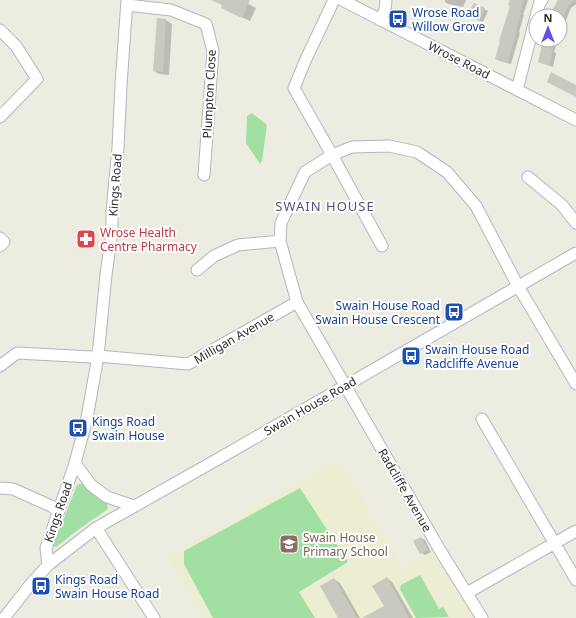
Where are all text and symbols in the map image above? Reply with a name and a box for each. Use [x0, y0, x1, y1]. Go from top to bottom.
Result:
place label: Wrose Road Willow Grove [412, 4, 486, 35]
bus stop icon: Wrose Road Willow Grove [387, 8, 409, 30]
north arrow [528, 8, 568, 48]
text: N [544, 10, 552, 25]
street label: Wrose Road [425, 37, 493, 83]
street label: Plumpton Close [198, 49, 220, 139]
street label: Kings Road [104, 153, 126, 217]
district label: SWAIN HOUSE [275, 197, 375, 215]
place label: Wrose Health Centre Pharmacy [100, 224, 198, 255]
pharmacy icon: Wrose Health Centre Pharmacy [75, 228, 97, 250]
place label: Swain House Road Swain House Crescent [315, 297, 441, 328]
bus stop icon: Swain House Road Swain House Crescent [443, 301, 465, 323]
street label: Milligan Avenue [191, 308, 277, 368]
place label: Swain House Road Radcliffe Avenue [425, 341, 529, 372]
bus stop icon: Swain House Road Radcliffe Avenue [400, 345, 422, 367]
street label: Swain House Road [261, 373, 359, 439]
place label: Kings Road Swain House [92, 413, 165, 444]
bus stop icon: Kings Road Swain House [67, 417, 89, 439]
street label: Radcliffe Avenue [374, 445, 436, 535]
street label: Kings Road [40, 479, 76, 545]
place label: Swain House Primary School [303, 529, 388, 560]
school or university icon: Swain House Primary School [278, 533, 300, 555]
place label: Kings Road Swain House Road [55, 571, 159, 602]
bus stop icon: Kings Road Swain House Road [30, 575, 52, 597]

